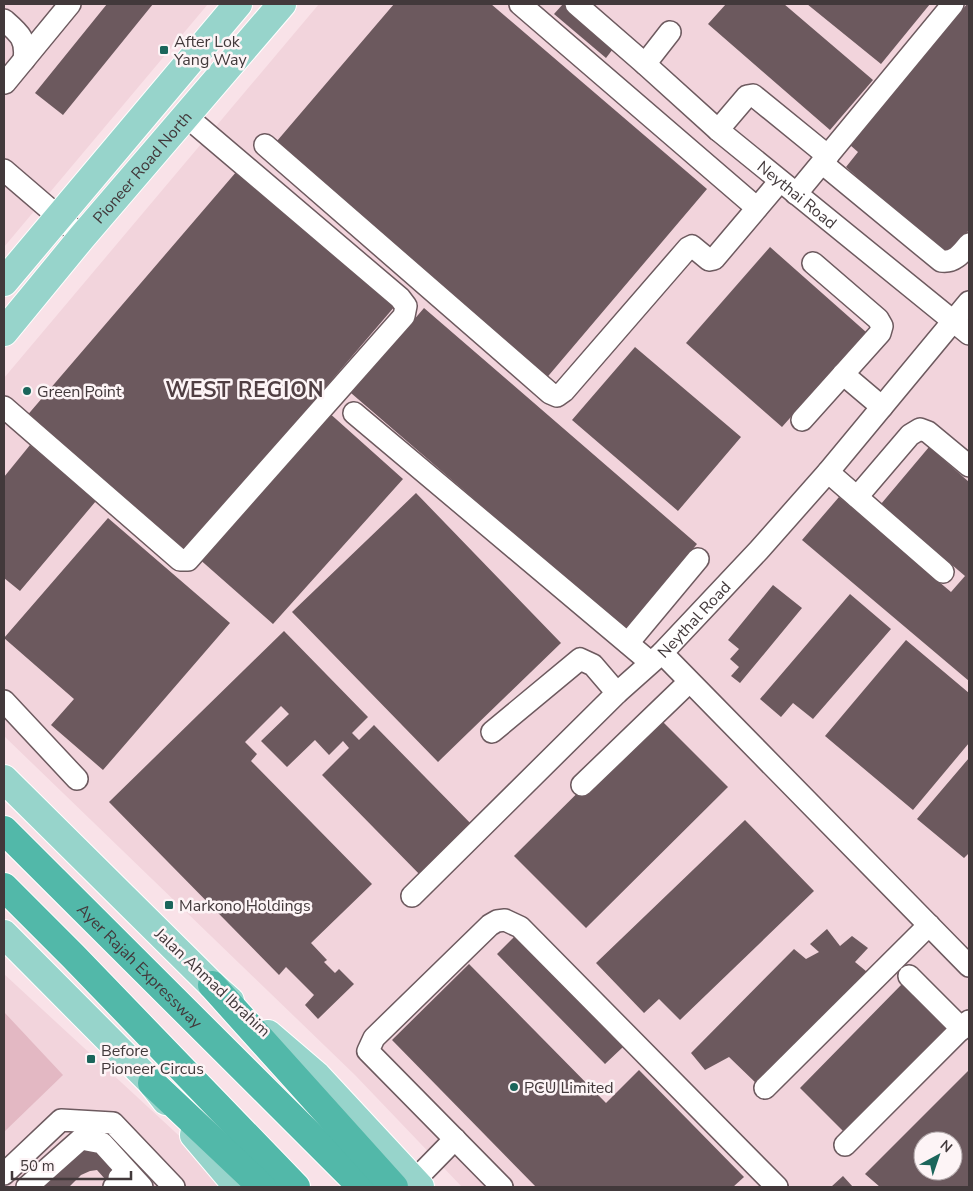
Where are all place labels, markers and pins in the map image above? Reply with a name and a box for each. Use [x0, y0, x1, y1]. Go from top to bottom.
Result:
place label: After Lok Yang Way [173, 31, 247, 71]
marker: After Lok Yang Way [158, 44, 170, 56]
place label: Green Point [37, 381, 122, 403]
marker: Green Point [21, 385, 33, 397]
place label: Markono Holdings [179, 895, 311, 917]
marker: Markono Holdings [163, 899, 175, 911]
place label: Before Pioneer Circus [101, 1040, 204, 1080]
marker: Before Pioneer Circus [85, 1053, 97, 1065]
place label: PCU Limited [524, 1077, 614, 1099]
marker: PCU Limited [508, 1081, 520, 1093]

